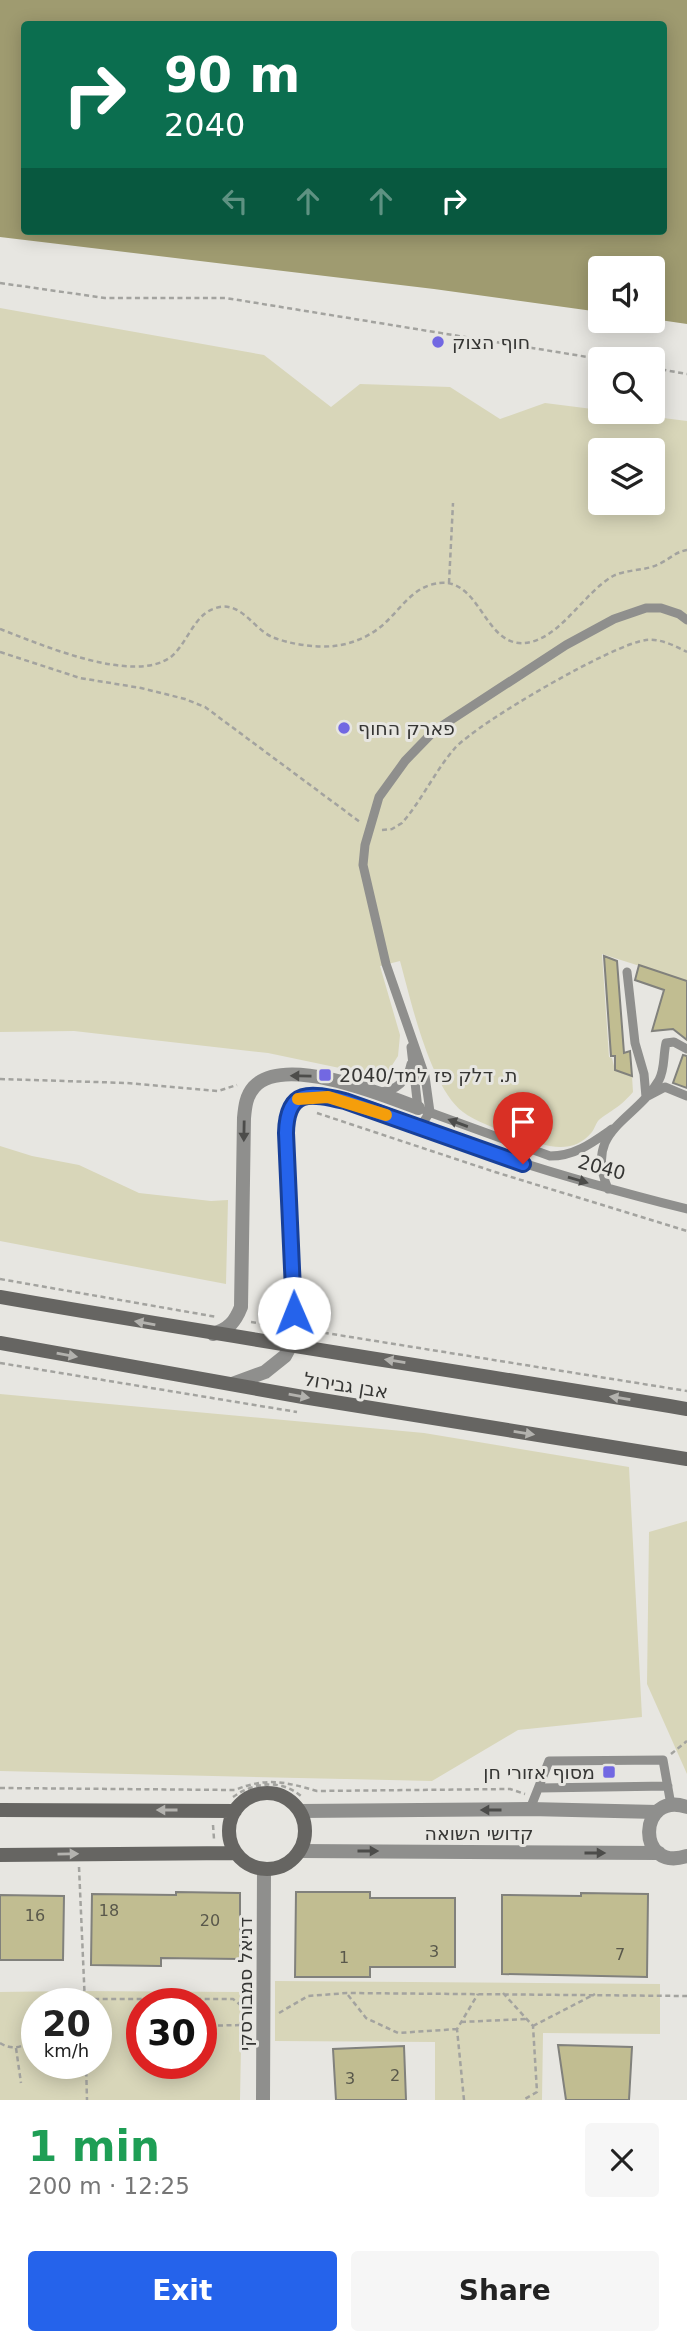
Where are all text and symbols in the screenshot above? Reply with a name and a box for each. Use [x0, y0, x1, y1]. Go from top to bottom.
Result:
text: 90 m [164, 47, 300, 104]
icon: right [49, 49, 140, 140]
text: 2040 [164, 106, 245, 144]
icon: left [216, 182, 254, 220]
icon: ahead [289, 182, 327, 220]
icon: ahead [362, 182, 400, 220]
icon: right [435, 182, 473, 220]
map controls [588, 256, 665, 515]
button: sound [588, 256, 665, 333]
place label: חוף הצוק [452, 331, 530, 353]
marker: חוף הצוק [430, 334, 446, 350]
button: search [588, 347, 665, 424]
button: layers [588, 438, 665, 515]
place label: פארק החוף [358, 717, 455, 739]
marker: פארק החוף [336, 720, 352, 736]
place label: ת. דלק פז למד/2040 [339, 1064, 518, 1086]
marker: ת. דלק פז למד/2040 [317, 1067, 333, 1083]
one-way arrow [290, 1070, 312, 1082]
pin [493, 1092, 553, 1164]
icon: arrive [504, 1103, 542, 1141]
one-way arrow [448, 1117, 469, 1128]
one-way arrow [238, 1120, 250, 1142]
street label: 2040 [576, 1150, 628, 1184]
one-way arrow [567, 1176, 588, 1186]
position arrow [257, 1276, 331, 1350]
one-way arrow [134, 1317, 156, 1328]
one-way arrow [56, 1350, 78, 1361]
one-way arrow [384, 1355, 406, 1366]
street label: אבן גבירול [302, 1368, 390, 1402]
one-way arrow [288, 1391, 310, 1402]
one-way arrow [609, 1392, 631, 1403]
one-way arrow [513, 1428, 535, 1439]
place label: מסוף אזורי חן [483, 1761, 595, 1783]
marker: מסוף אזורי חן [601, 1764, 617, 1780]
one-way arrow [155, 1804, 177, 1816]
one-way arrow [480, 1804, 502, 1816]
street label: קדושי השואה [425, 1822, 533, 1844]
one-way arrow [357, 1845, 379, 1857]
one-way arrow [584, 1847, 606, 1859]
one-way arrow [57, 1848, 79, 1860]
house number: 18 [99, 1901, 119, 1920]
house number: 16 [25, 1906, 45, 1925]
house number: 20 [200, 1911, 220, 1930]
street label: דניאל סמבורסקי [234, 1917, 256, 2051]
house number: 3 [429, 1942, 439, 1961]
house number: 7 [615, 1945, 625, 1964]
house number: 1 [339, 1948, 349, 1967]
speed limit sign: 30 [126, 1988, 217, 2079]
text: 20 [42, 2004, 91, 2044]
text: km/h [44, 2040, 89, 2061]
house number: 2 [390, 2066, 400, 2085]
house number: 3 [345, 2069, 355, 2088]
text: 1 min [28, 2122, 160, 2171]
button: close [585, 2123, 659, 2197]
text: 200 m · 12:25 [28, 2173, 190, 2199]
button: Exit [28, 2251, 337, 2331]
button: Share [351, 2251, 659, 2331]

